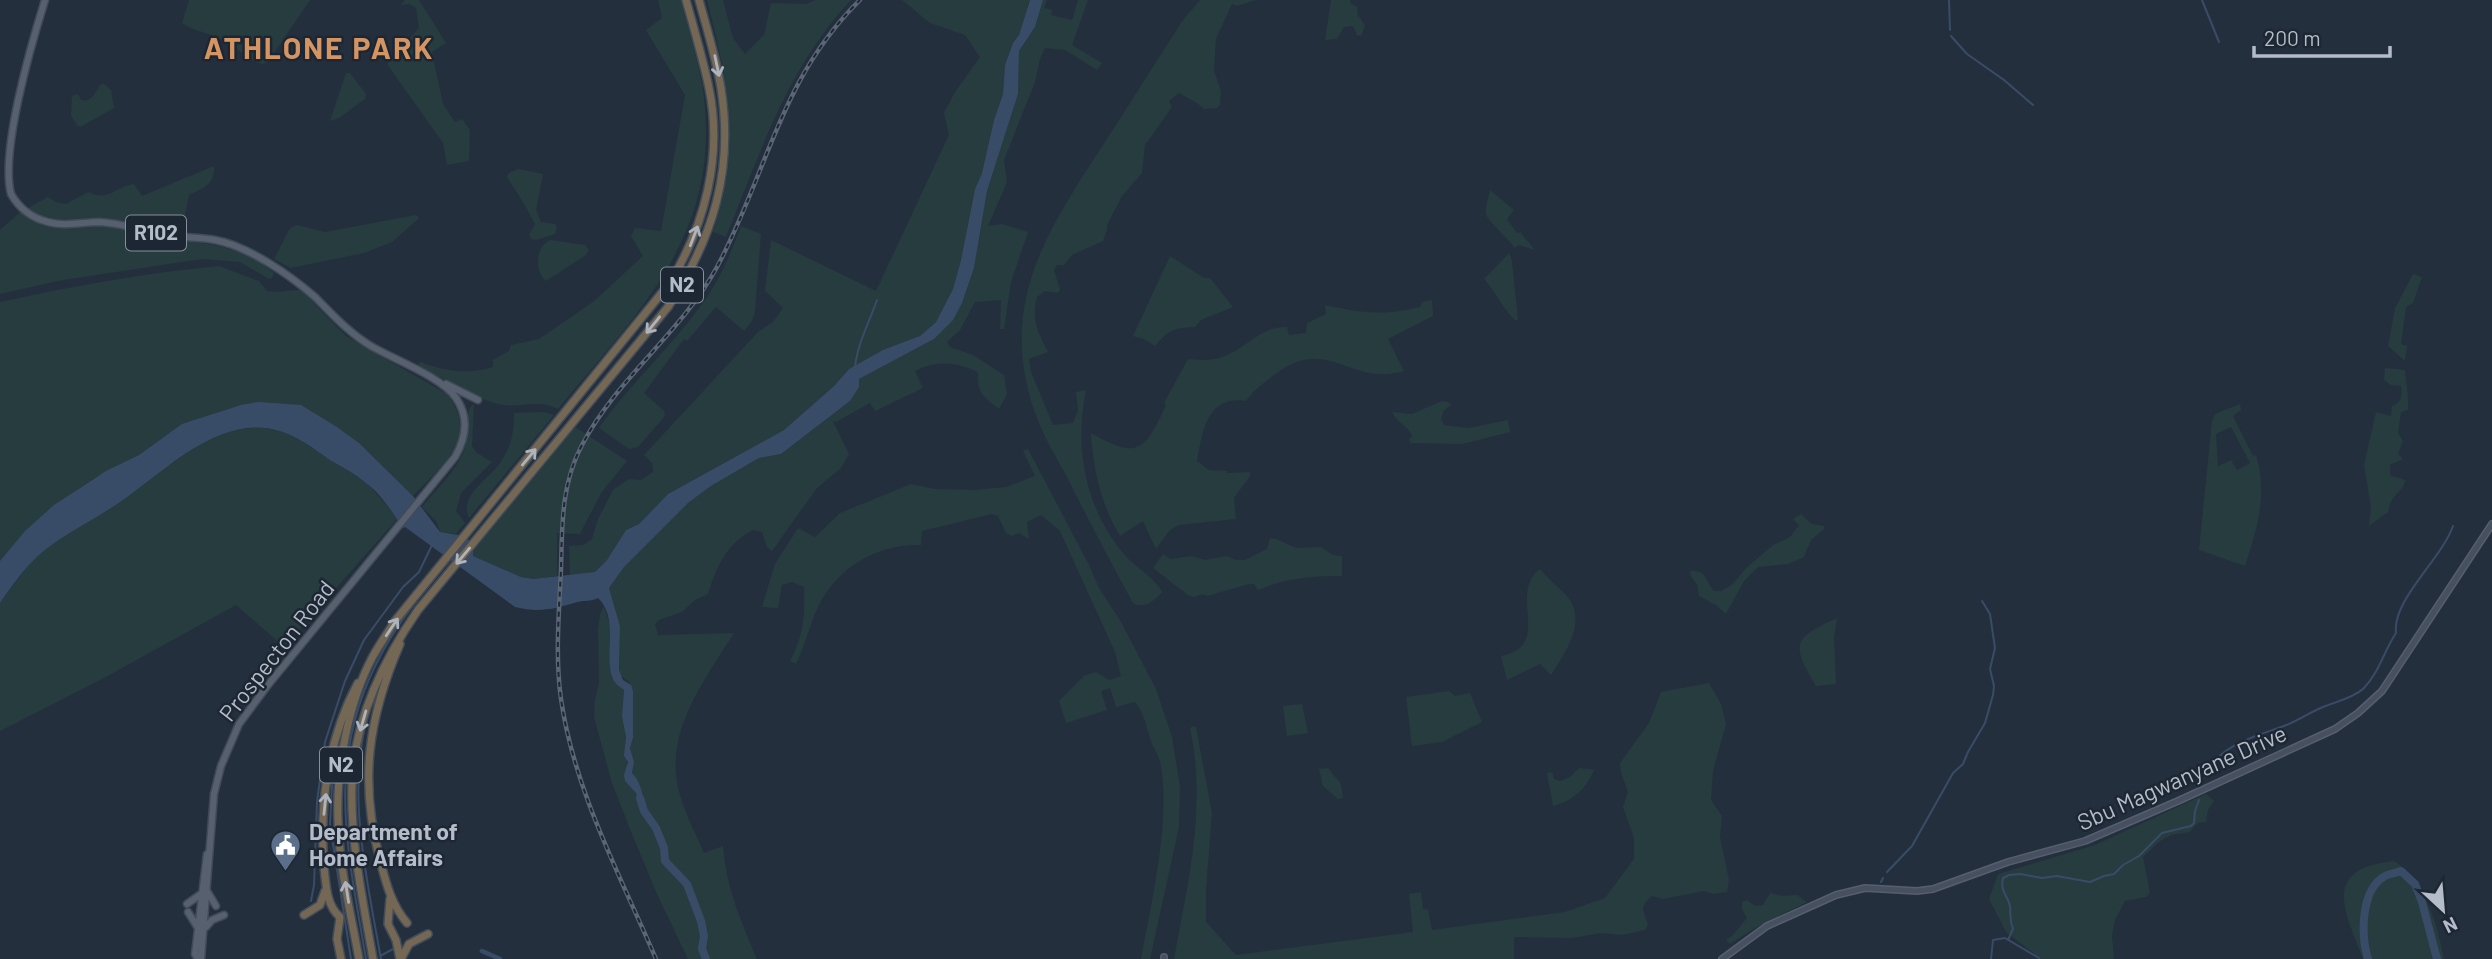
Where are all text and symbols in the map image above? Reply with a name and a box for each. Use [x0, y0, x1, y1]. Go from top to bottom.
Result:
scale bar [2254, 14, 2390, 58]
text: 200 m [2264, 25, 2321, 50]
district label: ATHLONE PARK [204, 29, 434, 65]
one-way arrow [710, 54, 724, 77]
road number: R102 [126, 216, 186, 250]
one-way arrow [689, 226, 701, 248]
road number: N2 [661, 268, 703, 302]
one-way arrow [646, 315, 661, 333]
one-way arrow [521, 448, 536, 466]
one-way arrow [455, 547, 471, 565]
street label: Prospecton Road [213, 575, 340, 726]
one-way arrow [385, 617, 399, 637]
one-way arrow [356, 709, 369, 731]
street label: Sbu Magwanyane Drive [2073, 718, 2291, 836]
road number: N2 [320, 748, 362, 782]
one-way arrow [318, 793, 331, 816]
place label: Department of Home Affairs [309, 817, 458, 871]
public building icon: Department of Home Affairs [269, 828, 303, 872]
north arrow [2408, 875, 2478, 945]
one-way arrow [340, 881, 353, 904]
text: N [2440, 913, 2461, 939]

